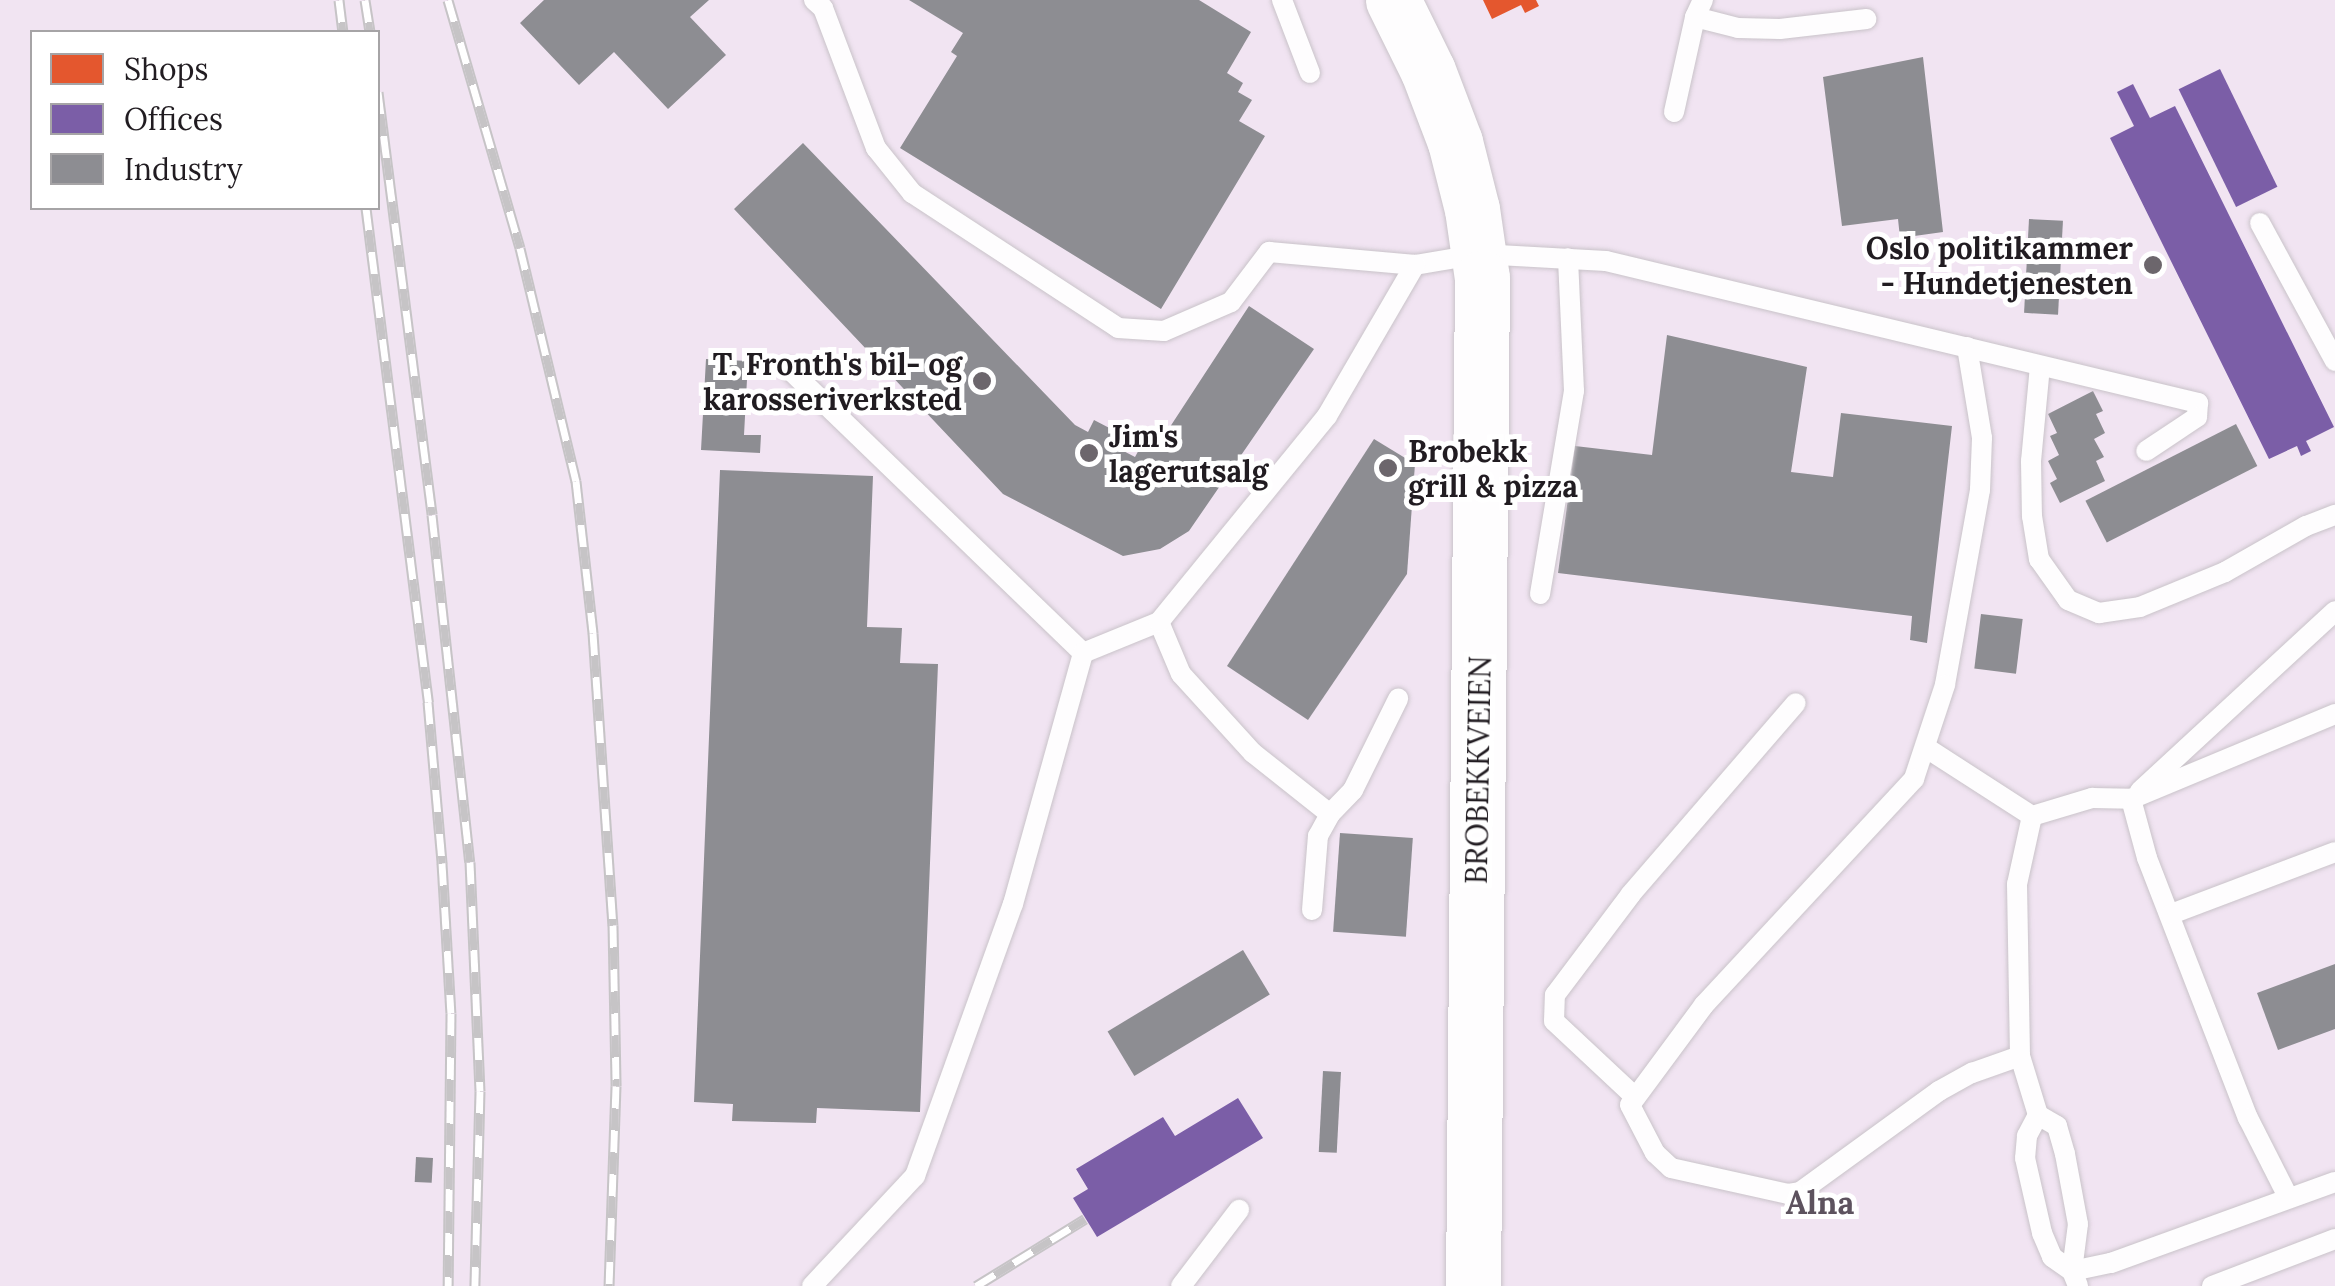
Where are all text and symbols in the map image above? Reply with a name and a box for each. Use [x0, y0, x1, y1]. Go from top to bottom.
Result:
legend [30, 30, 380, 210]
text: Shops [124, 50, 208, 88]
text: Offices [124, 100, 223, 138]
text: Industry [124, 150, 243, 188]
place label: Oslo politikammer - Hundetjenesten [1866, 230, 2133, 300]
marker: Oslo politikammer - Hundetjenesten [2142, 254, 2164, 276]
place label: T. Fronth's bil- og karosseriverksted [703, 346, 962, 416]
marker: T. Fronth's bil- og karosseriverksted [971, 370, 993, 392]
place label: Jim's lagerutsalg [1109, 418, 1268, 488]
place label: Brobekk grill & pizza [1408, 433, 1578, 504]
marker: Jim's lagerutsalg [1078, 442, 1100, 464]
marker: Brobekk grill & pizza [1377, 457, 1399, 479]
street label: BROBEKKVEIEN [1458, 655, 1498, 885]
district label: Alna [1786, 1184, 1854, 1222]

